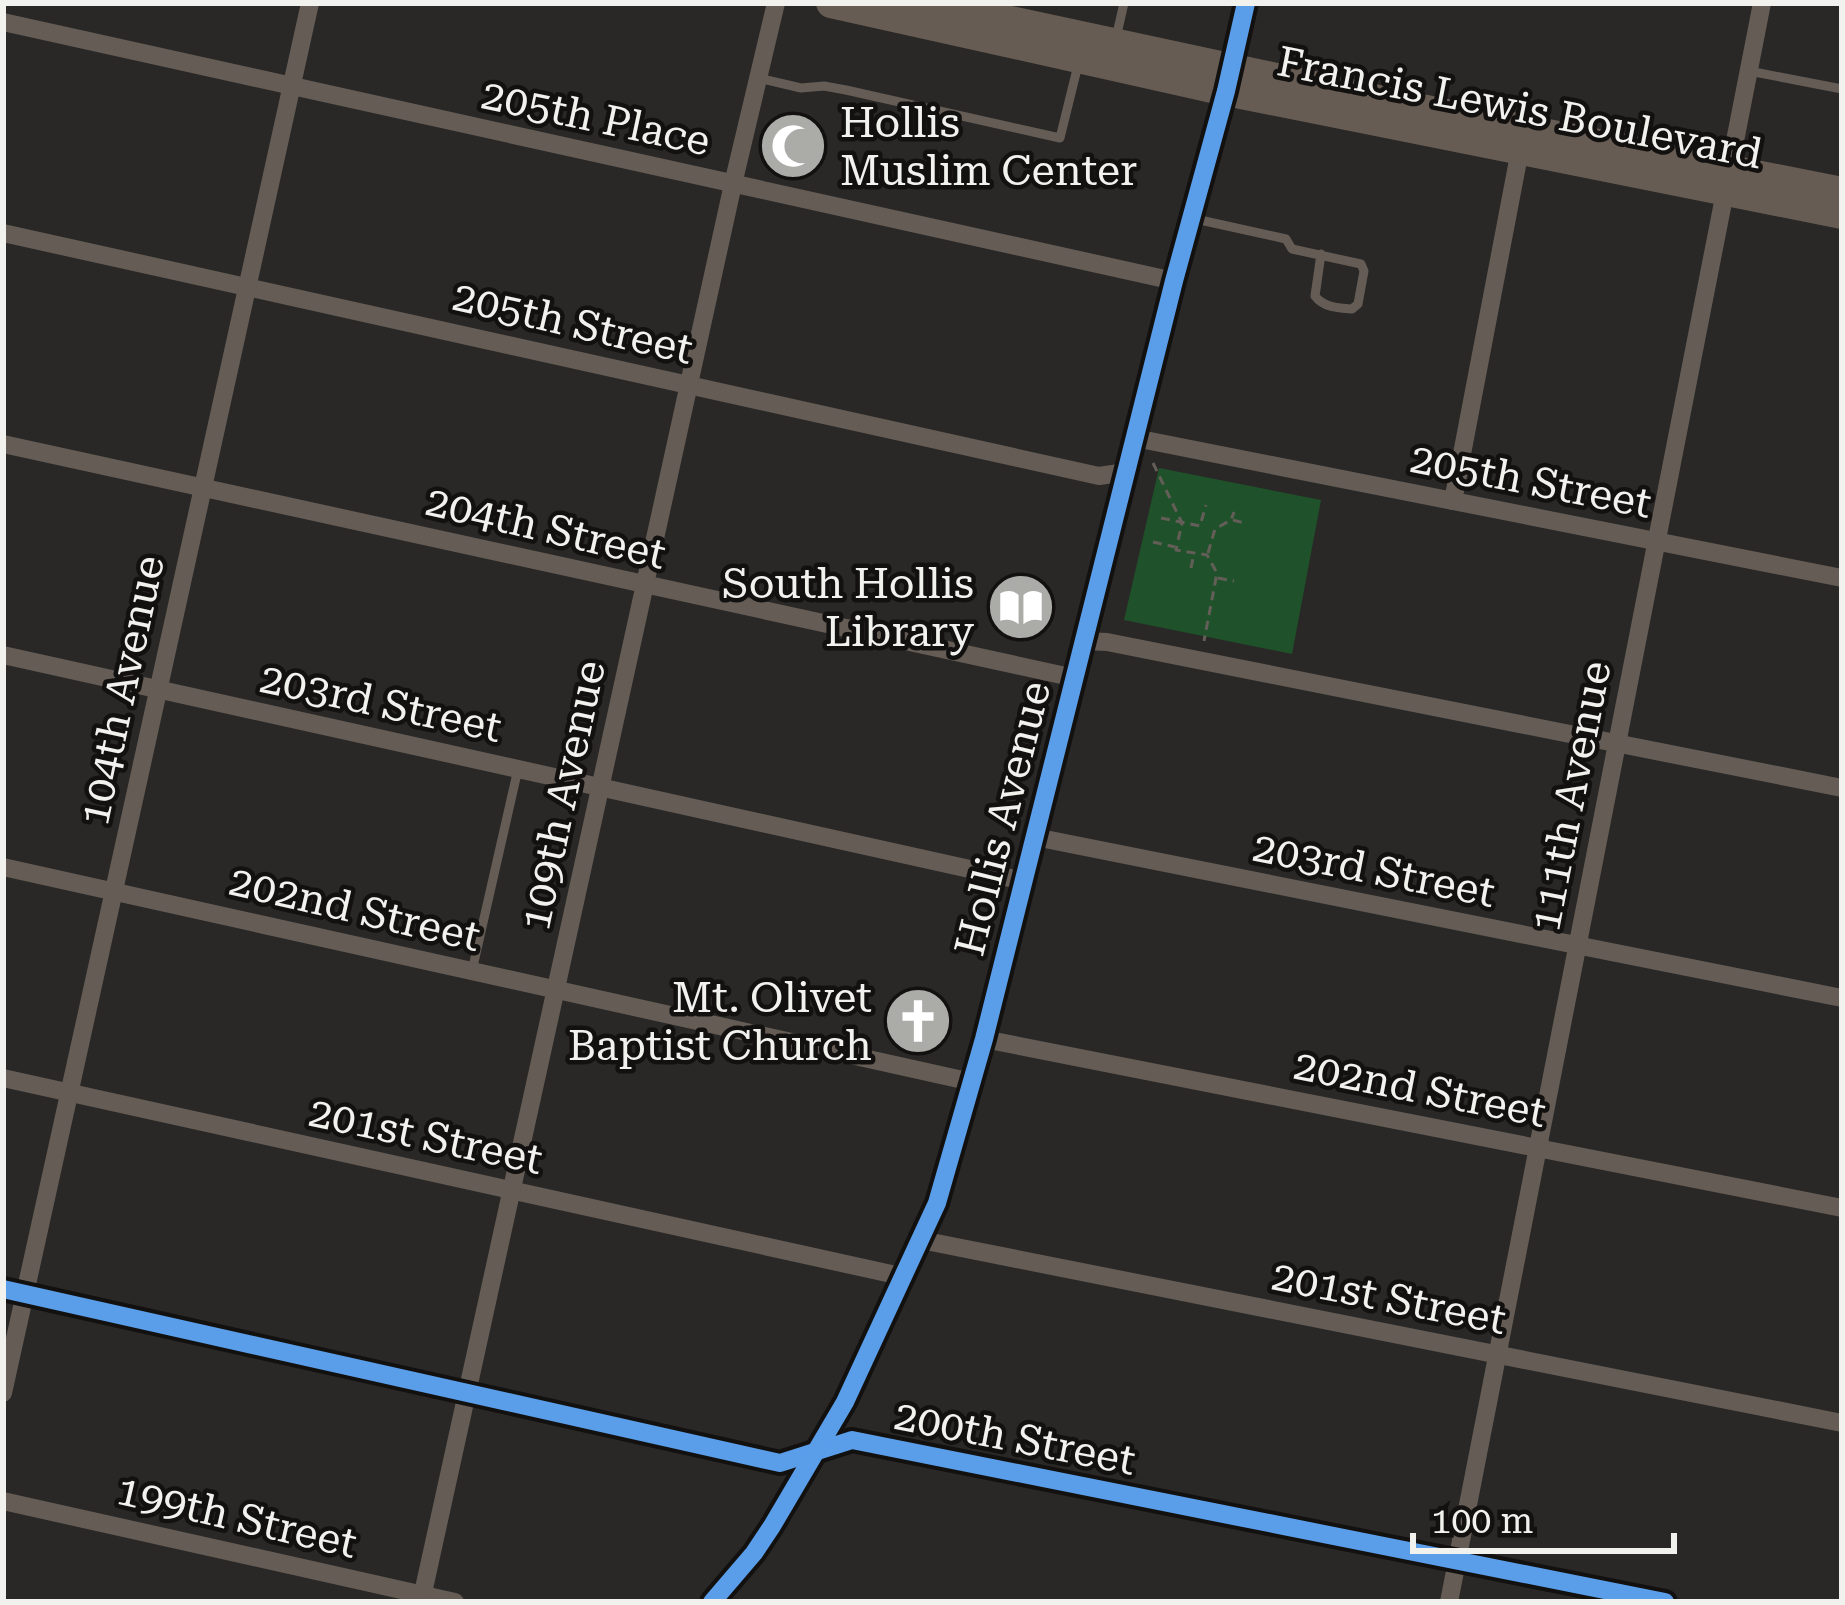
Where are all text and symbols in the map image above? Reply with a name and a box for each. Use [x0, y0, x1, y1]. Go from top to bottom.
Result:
street label: Francis Lewis Boulevard [1273, 36, 1767, 179]
street label: 205th Place [477, 69, 715, 166]
place label: Hollis Muslim Center [840, 98, 1137, 195]
mosque icon: Hollis Muslim Center [758, 111, 828, 181]
street label: 205th Street [448, 271, 697, 374]
street label: 205th Street [1406, 433, 1656, 528]
street label: 204th Street [421, 476, 670, 579]
street label: 104th Avenue [69, 551, 174, 829]
place label: South Hollis Library [722, 559, 974, 656]
library icon: South Hollis Library [986, 572, 1056, 642]
street label: 203rd Street [256, 653, 506, 752]
street label: 109th Avenue [510, 656, 615, 934]
street label: 111th Avenue [1520, 657, 1621, 936]
street label: Hollis Avenue [945, 676, 1060, 960]
street label: 203rd Street [1249, 822, 1499, 917]
street label: 202nd Street [225, 856, 485, 961]
place label: Mt. Olivet Baptist Church [568, 973, 872, 1070]
church icon: Mt. Olivet Baptist Church [883, 986, 953, 1056]
street label: 202nd Street [1290, 1040, 1550, 1137]
street label: 201st Street [305, 1087, 547, 1184]
street label: 201st Street [1268, 1251, 1510, 1344]
street label: 200th Street [890, 1390, 1140, 1485]
street label: 199th Street [112, 1465, 361, 1568]
scale bar [1413, 1479, 1674, 1553]
text: 100 m [1431, 1500, 1533, 1542]

